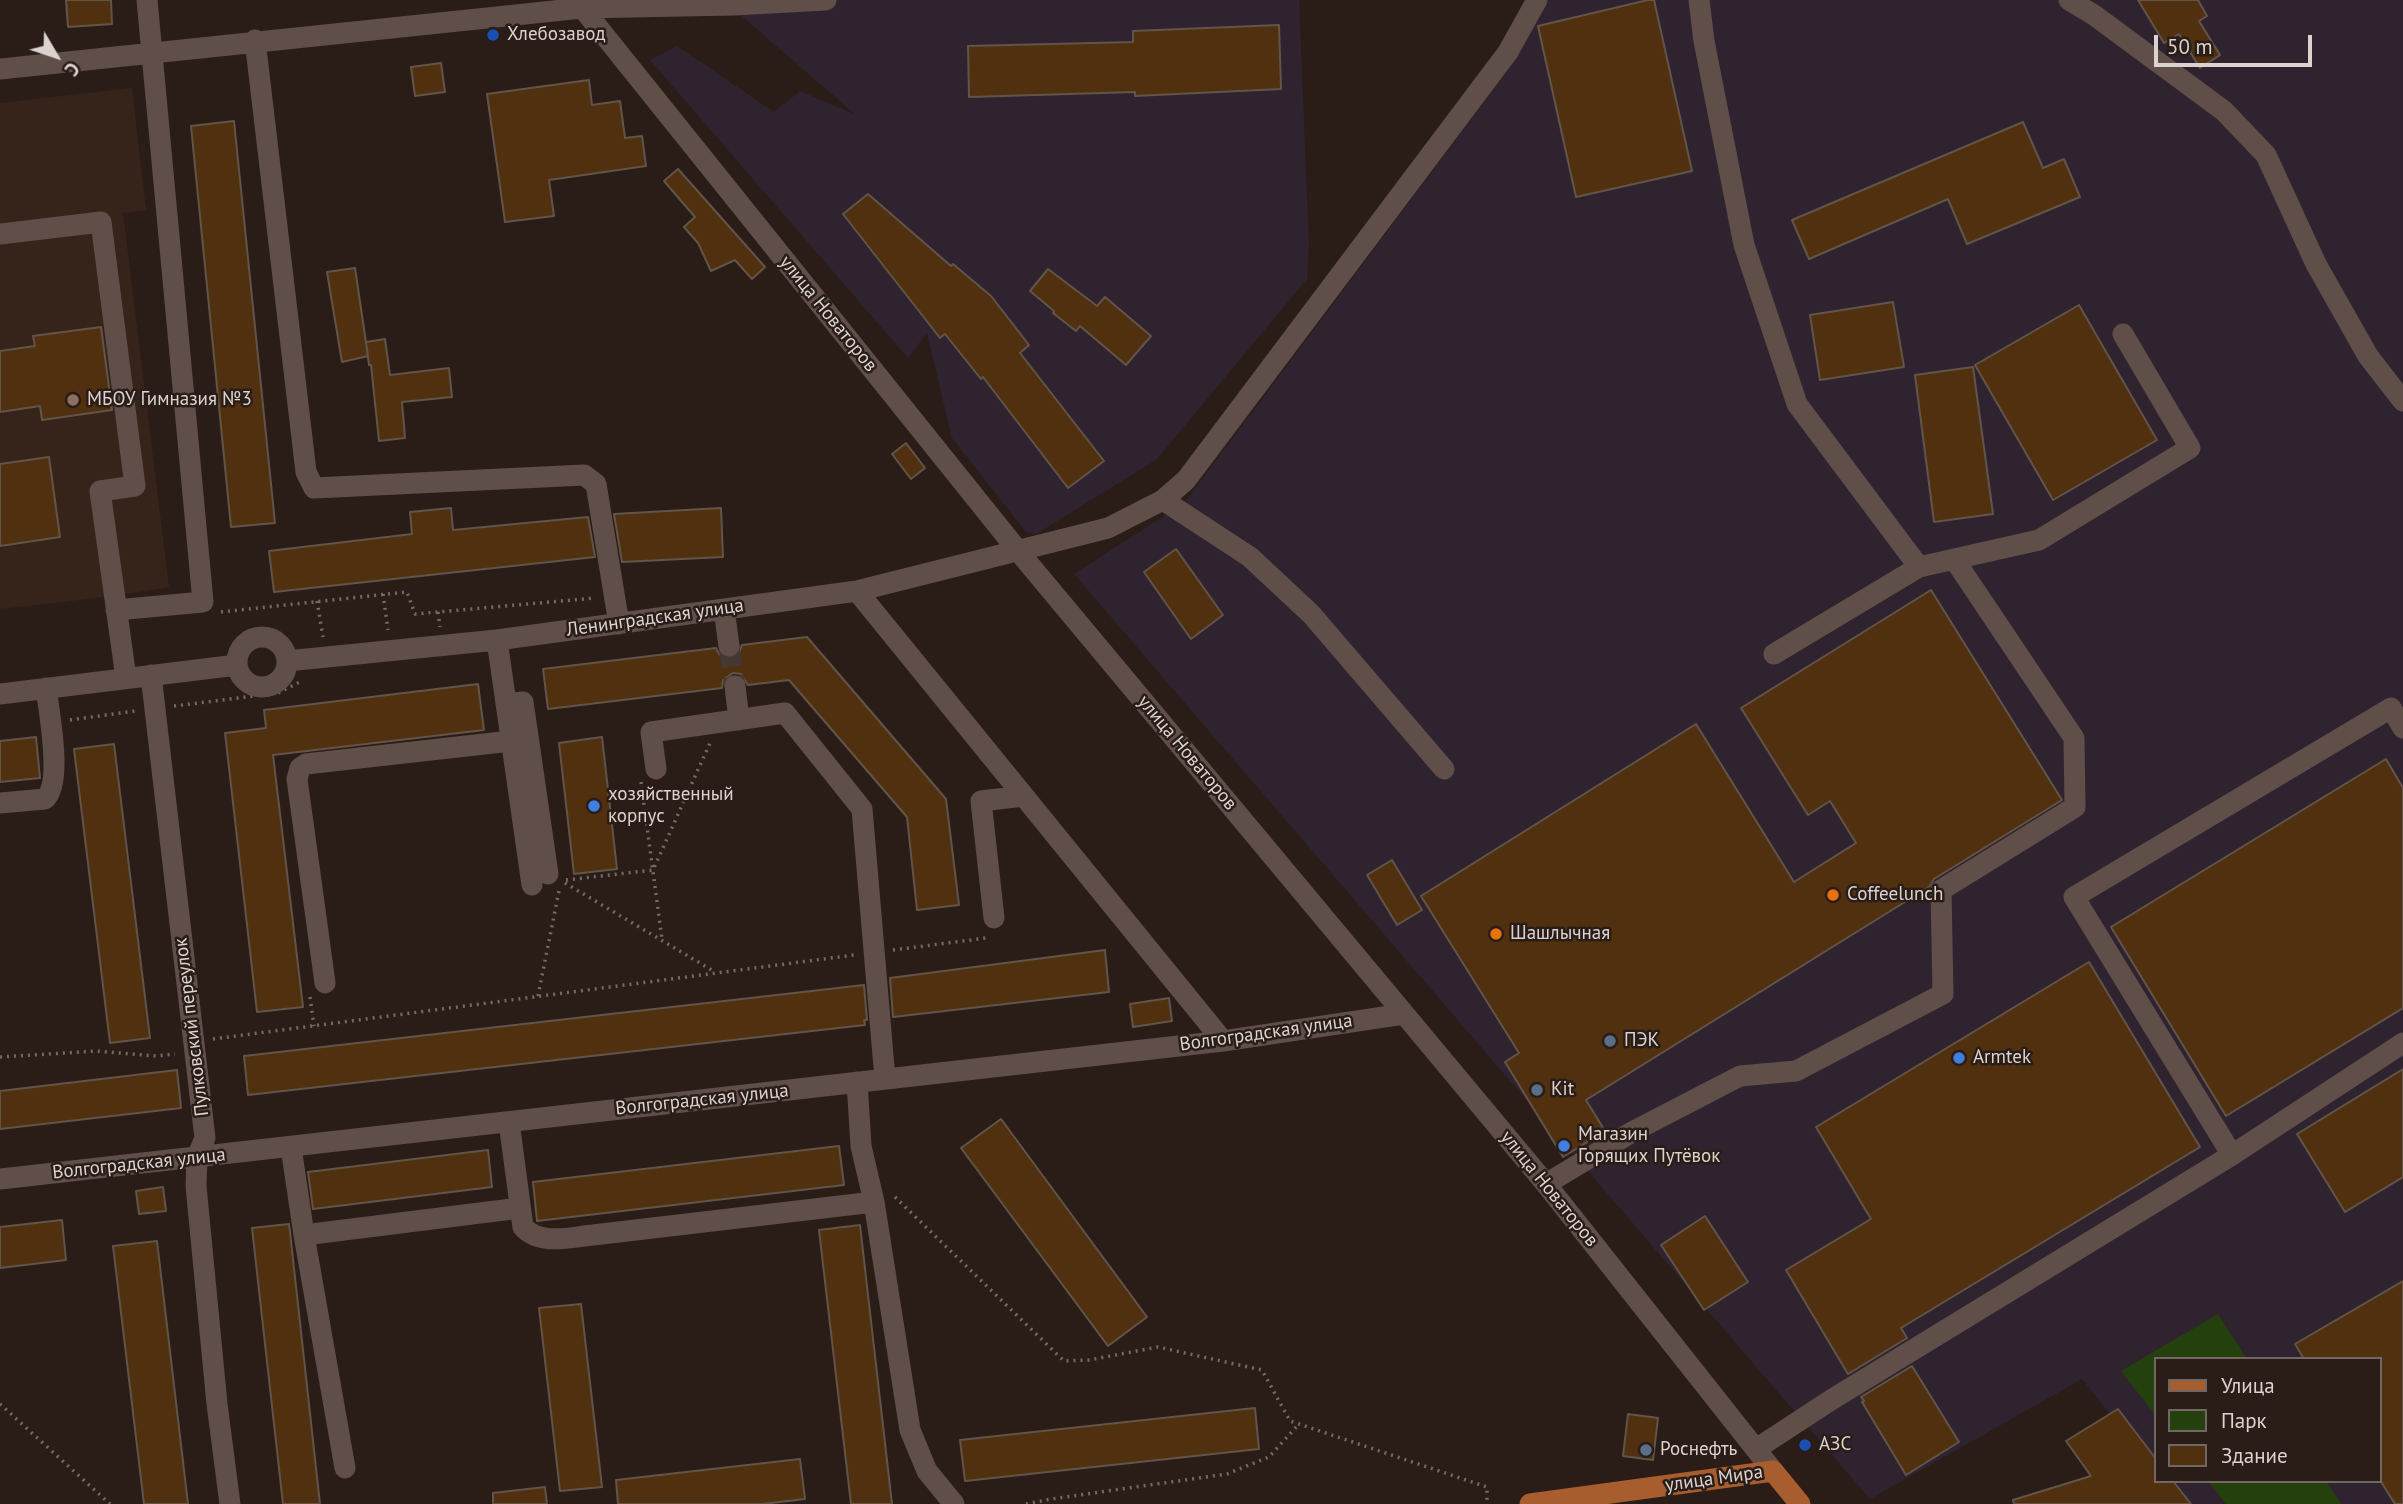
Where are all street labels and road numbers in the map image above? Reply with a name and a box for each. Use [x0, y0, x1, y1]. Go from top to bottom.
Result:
street label: улица Новаторов [774, 251, 882, 377]
street label: Ленинградская улица [565, 594, 745, 642]
street label: улица Новаторов [1132, 691, 1242, 815]
street label: Пулковский переулок [170, 937, 214, 1117]
street label: Волгоградская улица [1178, 1010, 1354, 1056]
street label: Волгоградская улица [614, 1080, 790, 1120]
street label: улица Новаторов [1495, 1126, 1603, 1252]
street label: Волгоградская улица [51, 1144, 227, 1184]
street label: улица Мира [1664, 1461, 1764, 1497]

